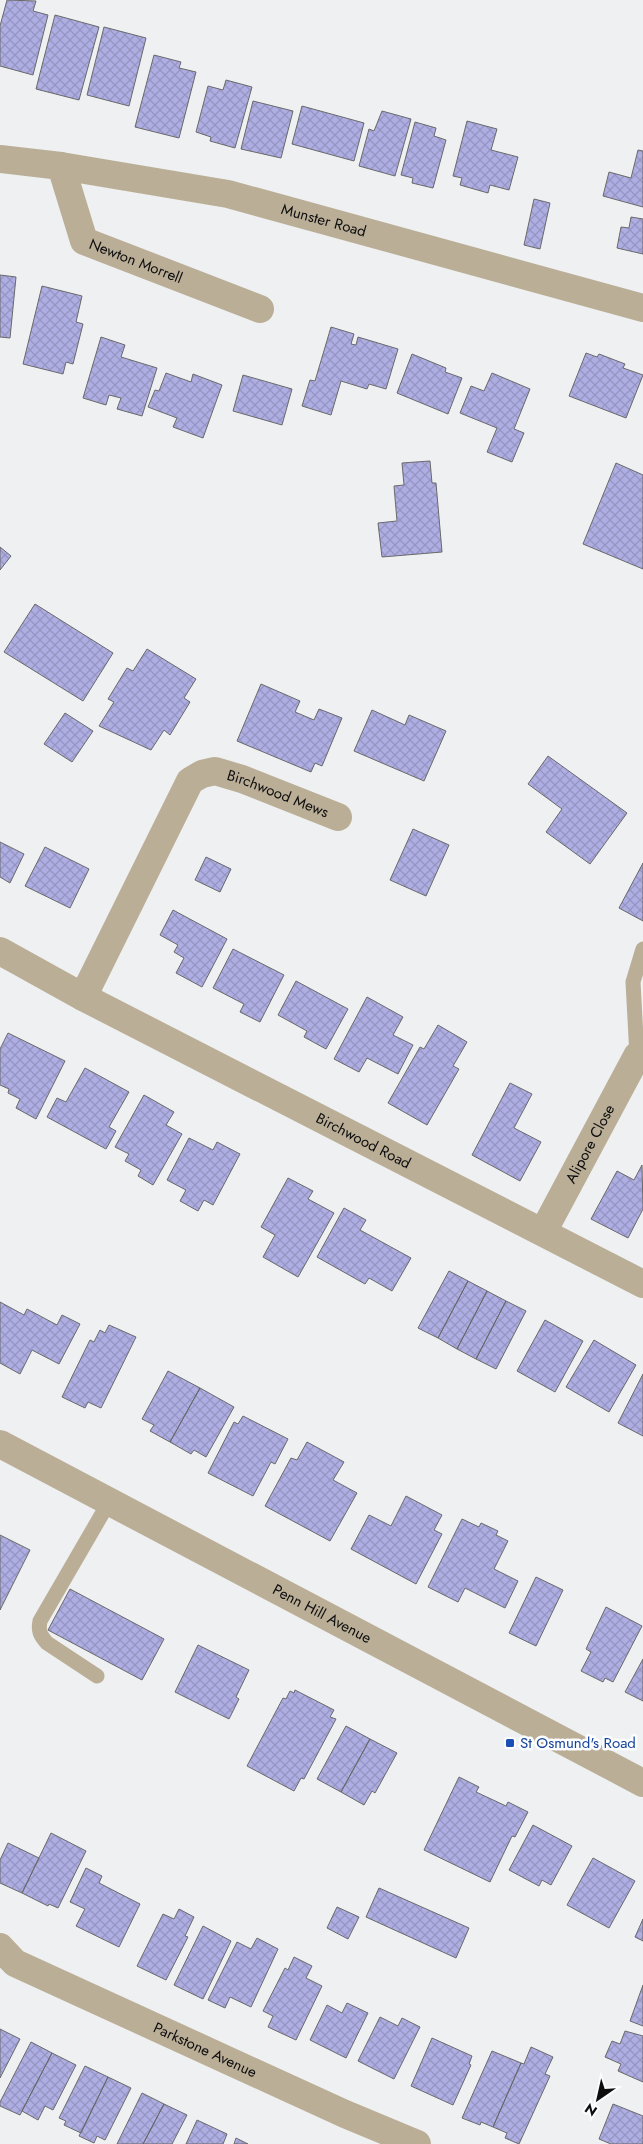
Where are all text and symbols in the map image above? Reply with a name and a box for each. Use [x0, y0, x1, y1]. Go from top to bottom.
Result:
street label: Munster Road [279, 198, 369, 242]
street label: Newton Morrell [86, 233, 186, 289]
street label: Birchwood Mews [224, 764, 332, 823]
street label: Alipore Close [560, 1100, 620, 1187]
street label: Birchwood Road [312, 1107, 415, 1174]
street label: Penn Hill Avenue [269, 1579, 375, 1649]
place label: St Osmund's Road [520, 1732, 636, 1754]
marker: St Osmund's Road [504, 1737, 516, 1749]
street label: Parkstone Avenue [150, 2017, 261, 2083]
north arrow [573, 2074, 623, 2124]
text: N [581, 2098, 601, 2121]

